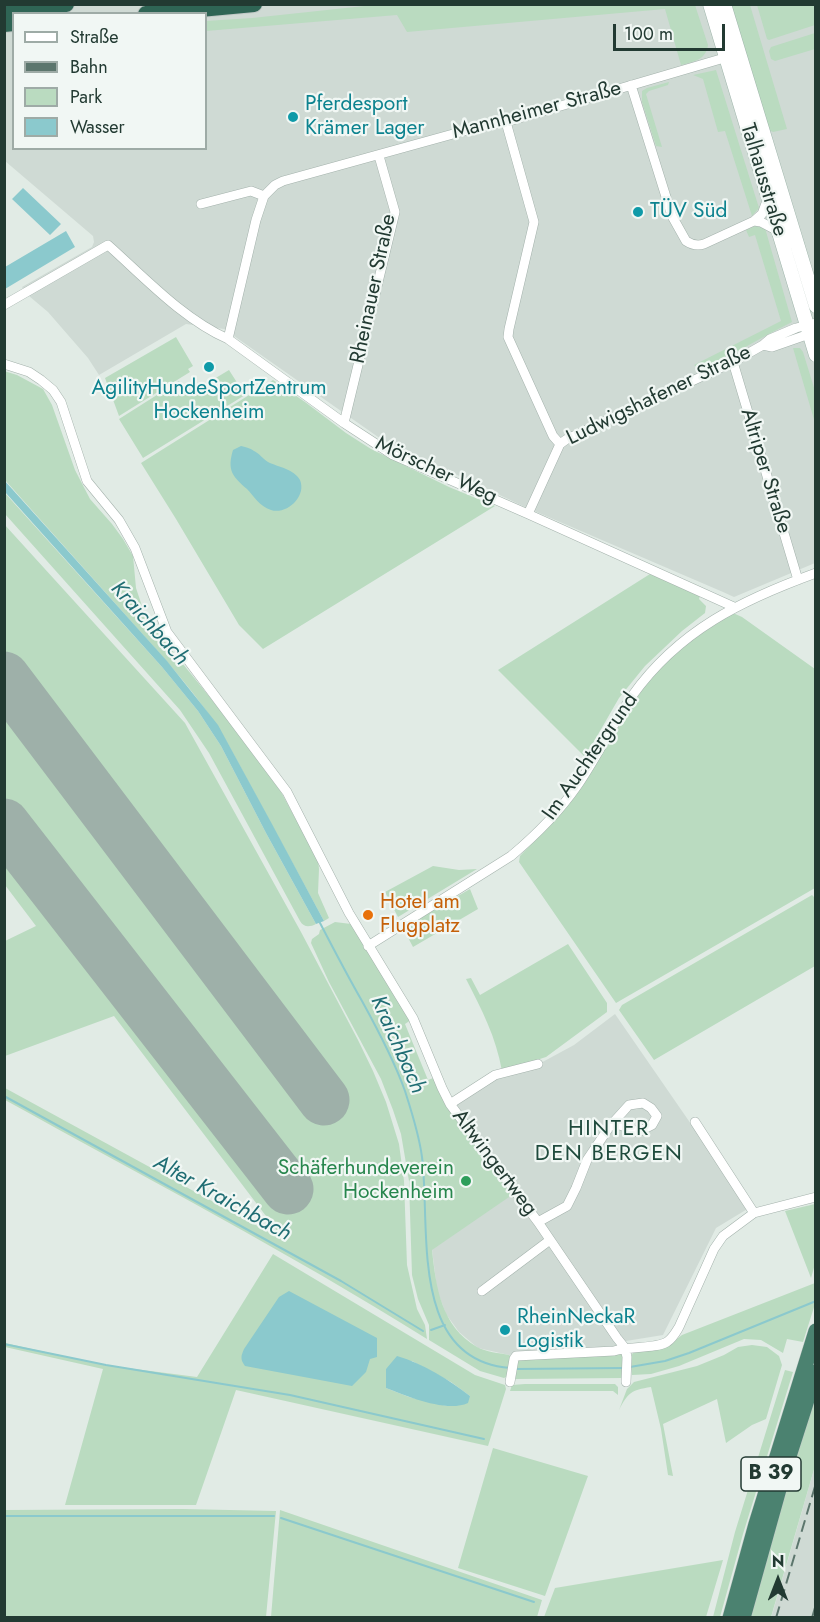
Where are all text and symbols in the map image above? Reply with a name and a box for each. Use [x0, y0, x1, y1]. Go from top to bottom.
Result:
legend [12, 12, 207, 150]
scale bar [616, 12, 728, 50]
text: 100 m [624, 21, 673, 47]
text: Straße [70, 24, 118, 50]
text: Bahn [70, 54, 108, 80]
street label: Mannheimer Straße [450, 76, 624, 146]
text: Park [70, 84, 102, 110]
place label: Pferdesport Krämer Lager [305, 92, 424, 142]
marker: Pferdesport Krämer Lager [286, 110, 300, 124]
text: Wasser [70, 114, 125, 140]
street label: Talhausstraße [734, 121, 792, 239]
place label: TÜV Süd [650, 199, 728, 225]
marker: TÜV Süd [631, 205, 645, 219]
street label: Rheinauer Straße [346, 212, 402, 366]
street label: Ludwigshafener Straße [563, 340, 755, 452]
marker: AgilityHundeSportZentrum Hockenheim [202, 360, 216, 374]
place label: AgilityHundeSportZentrum Hockenheim [91, 376, 327, 426]
street label: Altriper Straße [734, 406, 796, 536]
street label: Mörscher Weg [371, 432, 501, 510]
water label: Kraichbach [104, 576, 194, 672]
street label: Im Auchtergrund [538, 689, 644, 825]
place label: Hotel am Flugplatz [380, 890, 460, 940]
marker: Hotel am Flugplatz [361, 908, 375, 922]
water label: Kraichbach [364, 992, 430, 1098]
street label: Altwingertweg [446, 1105, 542, 1221]
district label: HINTER DEN BERGEN [535, 1117, 683, 1168]
water label: Alter Kraichbach [149, 1150, 295, 1248]
place label: Schäferhundeverein Hockenheim [278, 1156, 454, 1206]
marker: Schäferhundeverein Hockenheim [459, 1174, 473, 1188]
place label: RheinNeckaR Logistik [517, 1305, 635, 1355]
marker: RheinNeckaR Logistik [498, 1323, 512, 1337]
road number: B 39 [741, 1457, 801, 1491]
north arrow [748, 1550, 808, 1610]
text: N [772, 1550, 784, 1573]

